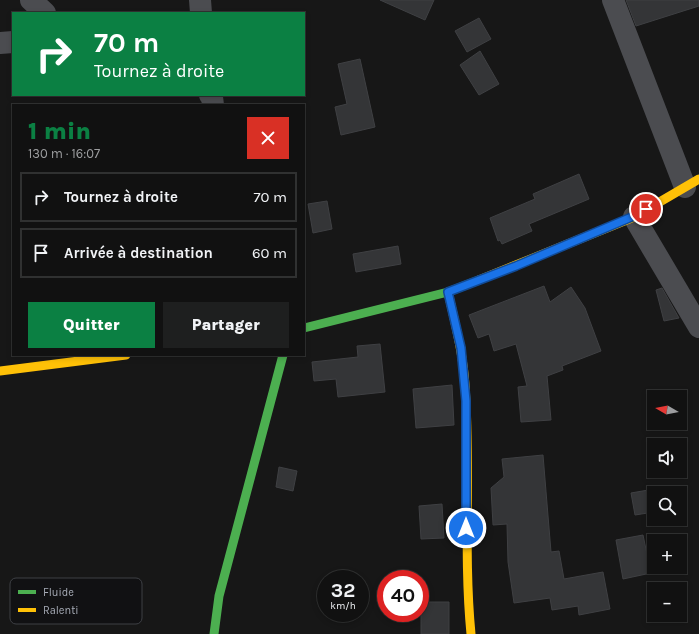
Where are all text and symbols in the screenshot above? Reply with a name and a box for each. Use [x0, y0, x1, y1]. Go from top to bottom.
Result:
text: 70 m [94, 26, 159, 59]
icon: right [28, 28, 80, 80]
text: Tournez à droite [94, 60, 224, 82]
text: 1 min [28, 117, 91, 145]
button: close [247, 117, 289, 159]
text: 130 m · 16:07 [28, 146, 100, 161]
icon: right [30, 186, 52, 208]
text: Tournez à droite [64, 188, 178, 206]
text: 70 m [253, 188, 287, 206]
pin [629, 192, 663, 226]
icon: arrive [635, 198, 657, 220]
icon: arrive [30, 242, 52, 264]
text: Arrivée à destination [64, 244, 213, 262]
text: 60 m [252, 244, 287, 262]
button: Quitter [28, 302, 155, 348]
button: Partager [163, 302, 289, 348]
north arrow [647, 390, 687, 430]
map controls [647, 390, 687, 622]
button: sound [647, 438, 687, 478]
button: search [647, 486, 687, 526]
position arrow [445, 507, 487, 549]
button: + [647, 534, 687, 574]
speed limit sign: 40 [377, 570, 429, 622]
legend [10, 578, 142, 624]
text: 32 [331, 579, 355, 602]
button: − [647, 582, 687, 622]
text: Fluide [43, 586, 74, 599]
text: km/h [330, 600, 356, 612]
text: Ralenti [43, 604, 79, 617]

